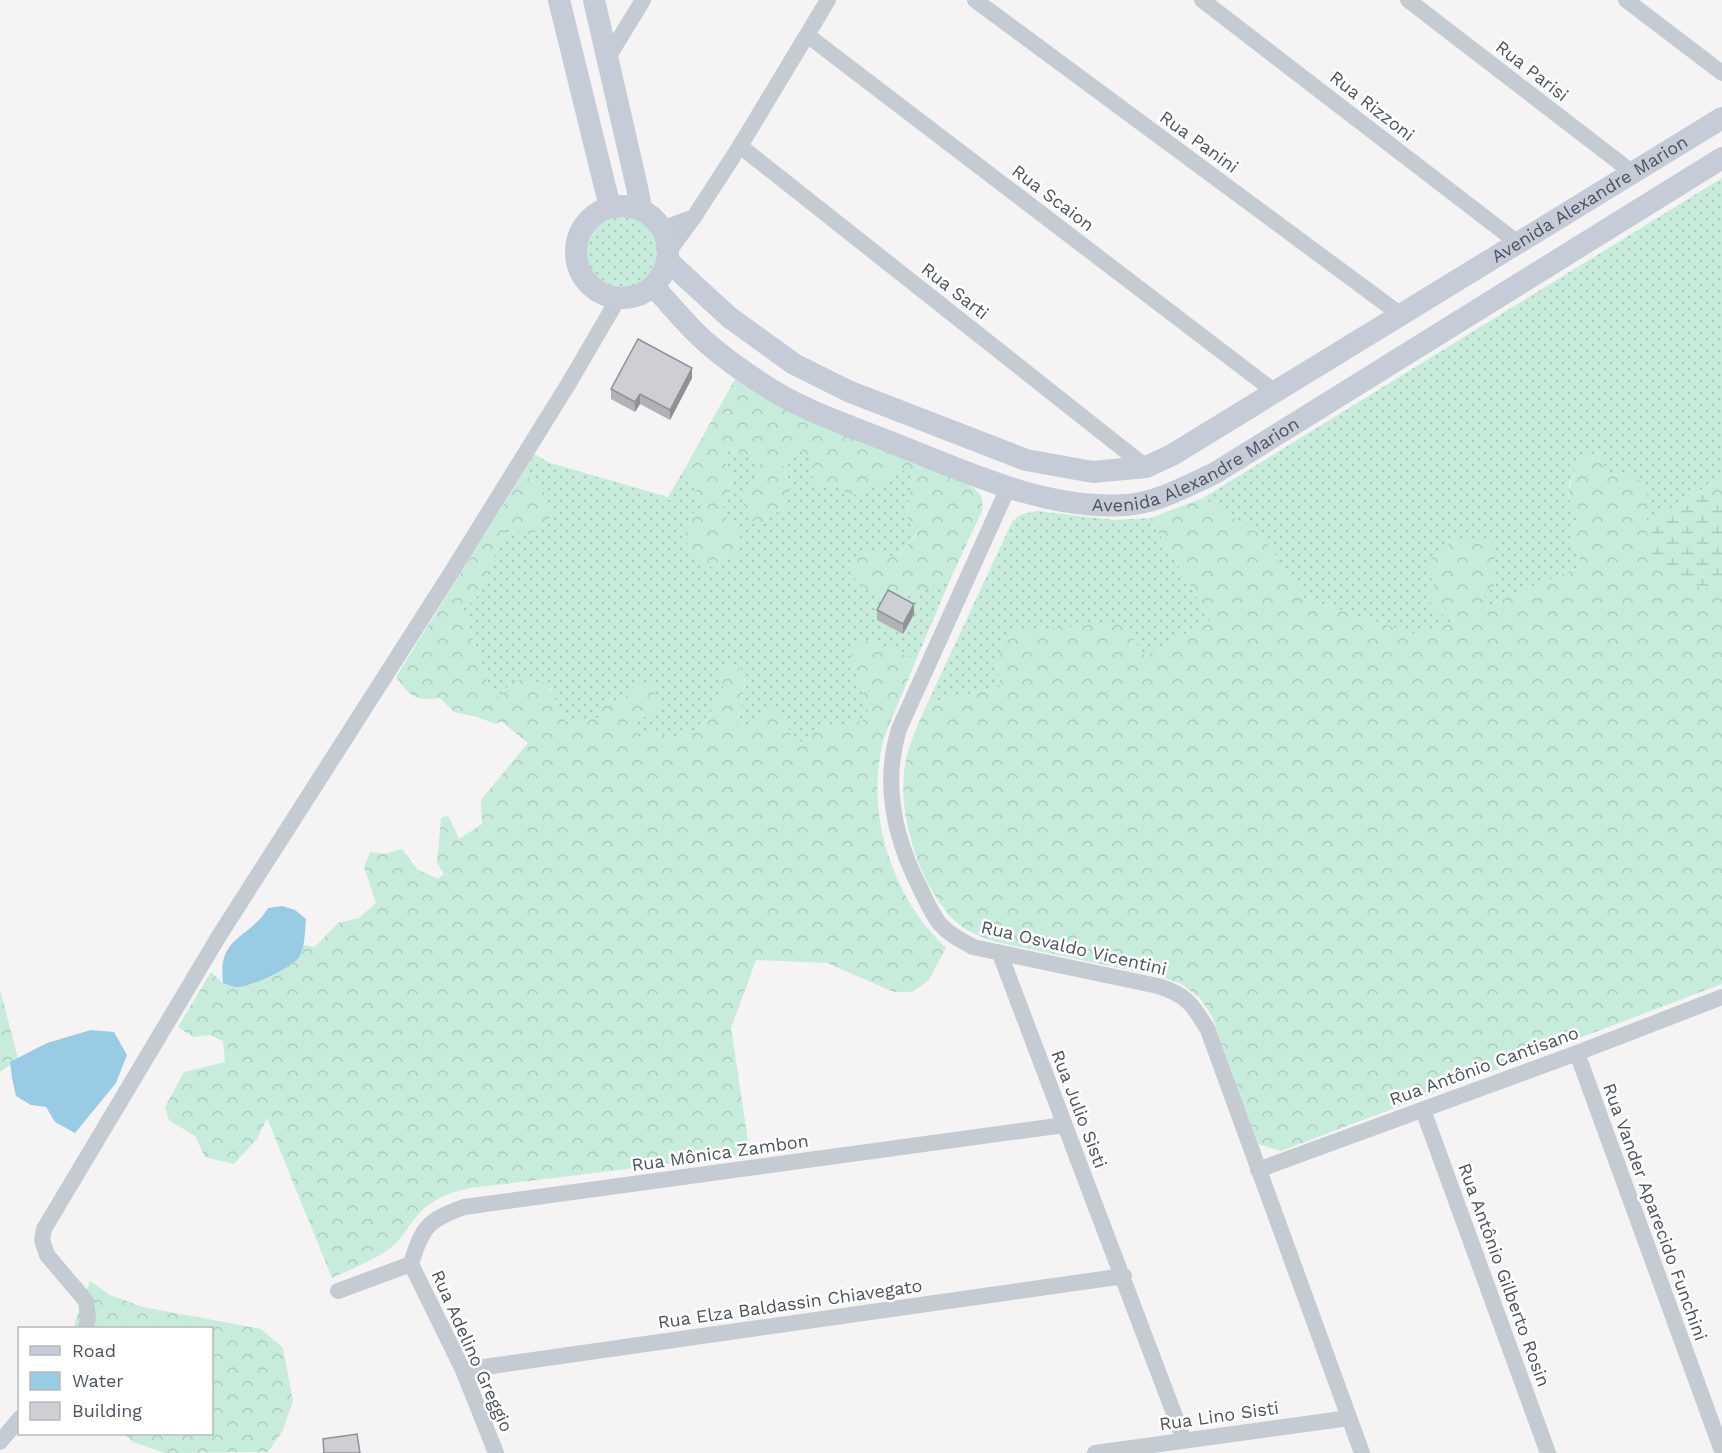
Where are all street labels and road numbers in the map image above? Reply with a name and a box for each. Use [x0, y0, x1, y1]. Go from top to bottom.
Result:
street label: Rua Parisi [1492, 36, 1573, 105]
street label: Rua Rizzoni [1326, 66, 1419, 145]
street label: Rua Panini [1156, 106, 1243, 177]
street label: Avenida Alexandre Marion [1487, 131, 1691, 267]
street label: Rua Scaion [1008, 160, 1098, 235]
street label: Rua Sarti [918, 258, 993, 323]
street label: Avenida Alexandre Marion [1091, 412, 1303, 515]
street label: Rua Osvaldo Vicentini [979, 916, 1169, 979]
street label: Rua Antônio Cantisano [1386, 1022, 1581, 1110]
street label: Rua Julio Sisti [1047, 1047, 1112, 1171]
street label: Rua Vander Aparecido Funchini [1599, 1080, 1712, 1343]
street label: Rua Mônica Zambon [630, 1130, 810, 1175]
street label: Rua Antônio Gilberto Rosin [1454, 1160, 1555, 1389]
street label: Rua Adelino Greggio [427, 1267, 518, 1435]
street label: Rua Elza Baldassin Chiavegato [656, 1275, 924, 1332]
street label: Rua Lino Sisti [1158, 1397, 1280, 1434]

